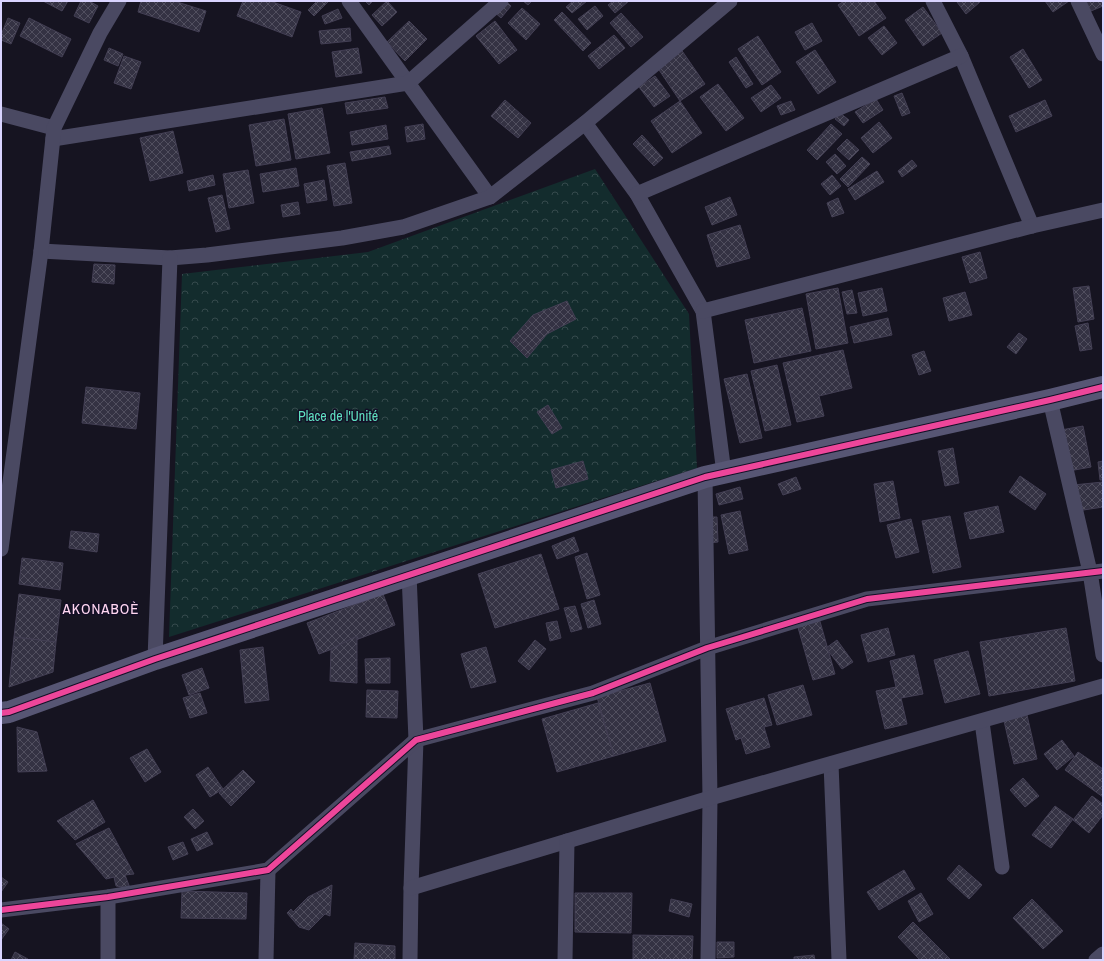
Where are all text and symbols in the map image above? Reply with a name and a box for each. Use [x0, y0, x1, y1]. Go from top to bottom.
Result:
park label: Place de l'Unité [298, 407, 378, 425]
district label: AKONABOÈ [61, 598, 140, 619]

